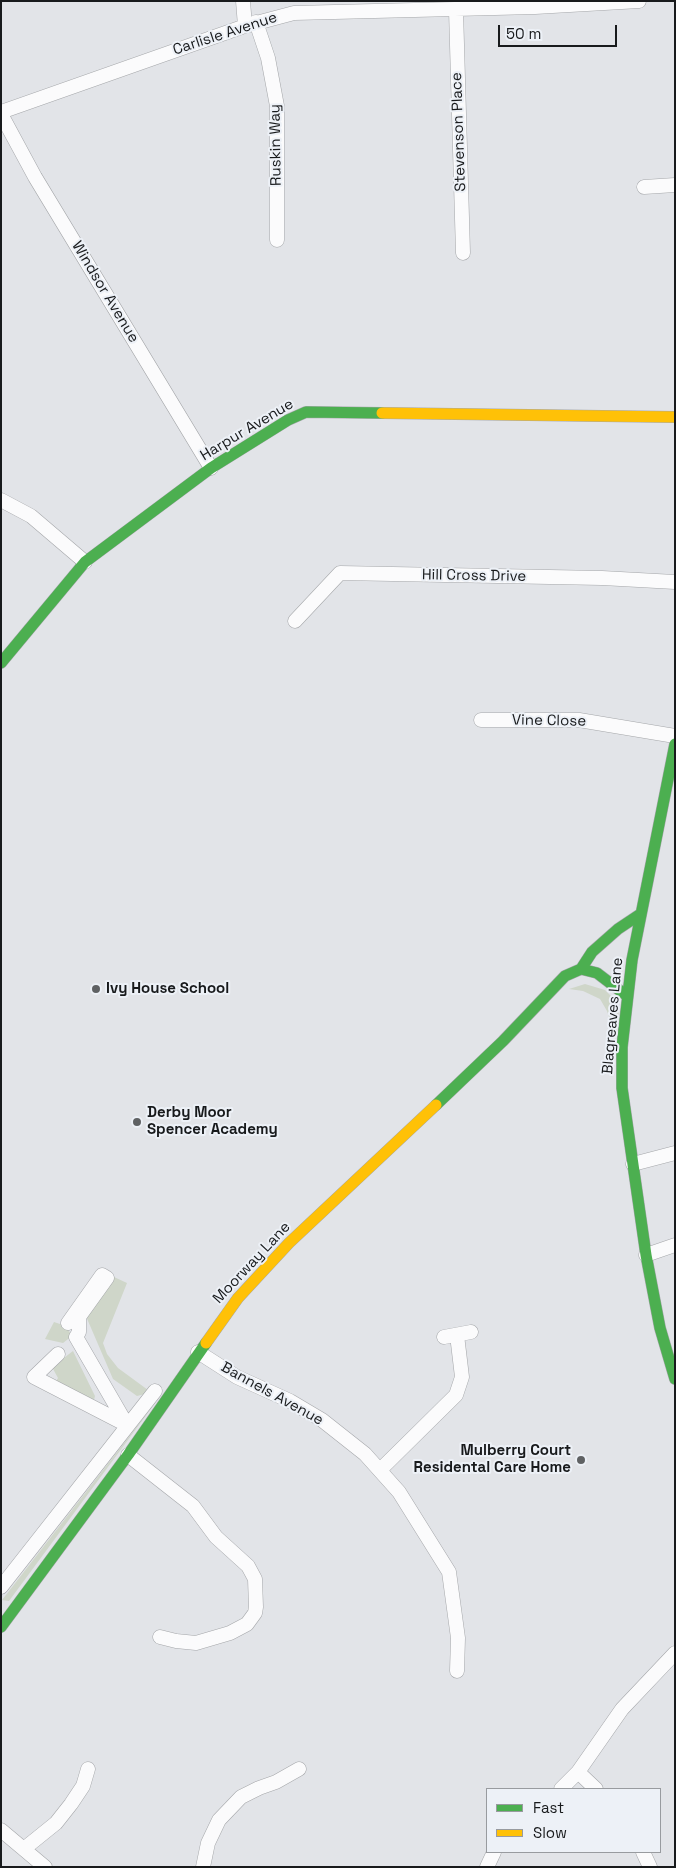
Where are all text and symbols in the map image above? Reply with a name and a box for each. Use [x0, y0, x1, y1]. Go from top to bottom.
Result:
street label: Carlisle Avenue [171, 9, 279, 59]
scale bar [501, 15, 620, 47]
text: 50 m [506, 24, 541, 43]
street label: Stevenson Place [448, 72, 470, 192]
street label: Ruskin Way [266, 104, 286, 186]
street label: Windsor Avenue [68, 238, 142, 346]
street label: Harpur Avenue [197, 395, 297, 465]
street label: Hill Cross Drive [422, 566, 526, 586]
street label: Vine Close [512, 711, 586, 731]
street label: Blagreaves Lane [599, 957, 627, 1075]
place label: Ivy House School [106, 980, 229, 998]
marker: Ivy House School [90, 983, 102, 995]
place label: Derby Moor Spencer Academy [147, 1104, 278, 1139]
marker: Derby Moor Spencer Academy [131, 1116, 143, 1128]
street label: Moorway Lane [209, 1218, 295, 1308]
street label: Bannels Avenue [218, 1358, 326, 1430]
place label: Mulberry Court Residental Care Home [414, 1442, 571, 1477]
marker: Mulberry Court Residental Care Home [575, 1454, 587, 1466]
legend [486, 1788, 661, 1853]
text: Fast [533, 1798, 564, 1817]
text: Slow [533, 1823, 567, 1842]

